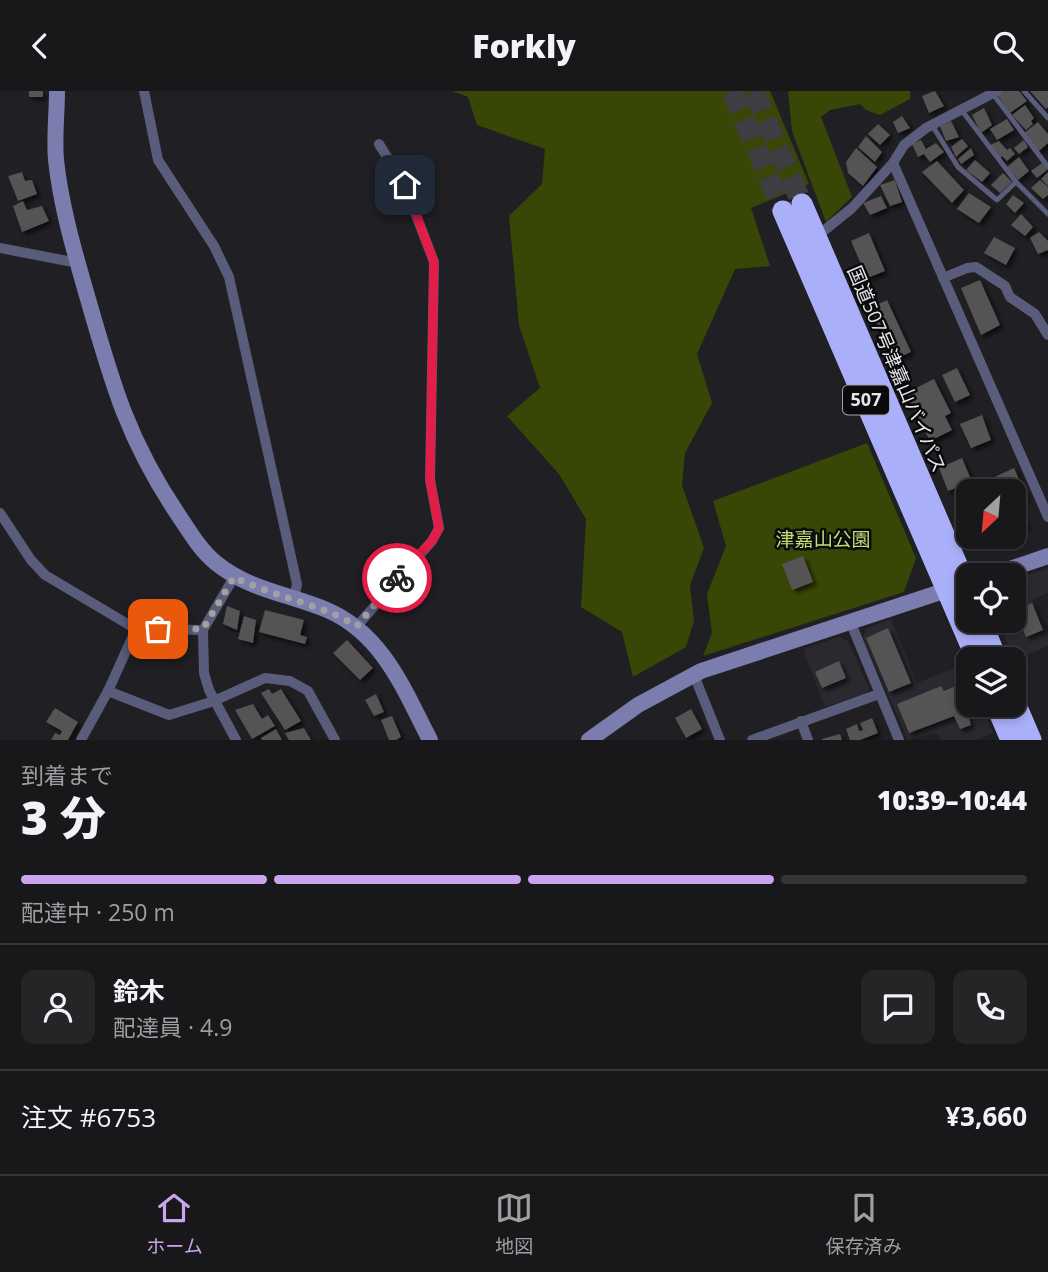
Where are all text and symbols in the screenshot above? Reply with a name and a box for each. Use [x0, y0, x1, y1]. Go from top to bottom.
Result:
text: Forkly [472, 24, 576, 67]
icon: back [21, 27, 59, 65]
icon: search [989, 27, 1027, 65]
pin [375, 155, 435, 215]
icon: home [386, 166, 424, 204]
street label: 国道507号津嘉山バイパス [843, 262, 951, 476]
road number: 507 [843, 386, 889, 415]
north arrow [956, 479, 1026, 549]
map controls [956, 479, 1026, 717]
park label: 津嘉山公園 [775, 526, 871, 552]
courier [362, 543, 432, 613]
icon: bike [378, 559, 416, 597]
button: locate [956, 563, 1026, 633]
pin [128, 599, 188, 659]
icon: bag [139, 610, 177, 648]
button: layers [956, 647, 1026, 717]
text: 到着まで [21, 759, 113, 791]
text: 10:39–10:44 [877, 782, 1027, 818]
text: 3 分 [21, 786, 106, 848]
text: 配達中 · 250 m [21, 896, 175, 928]
button: person [21, 970, 95, 1044]
button: chat [861, 970, 935, 1044]
button: phone [953, 970, 1027, 1044]
text: 鈴木 [113, 973, 165, 1009]
text: 配達員 · 4.9 [113, 1011, 232, 1043]
text: ¥3,660 [945, 1098, 1027, 1134]
text: 注文 #6753 [21, 1099, 156, 1135]
tab: ホーム [146, 1189, 203, 1259]
tab: 地図 [495, 1189, 533, 1259]
tab: 保存済み [826, 1189, 902, 1259]

